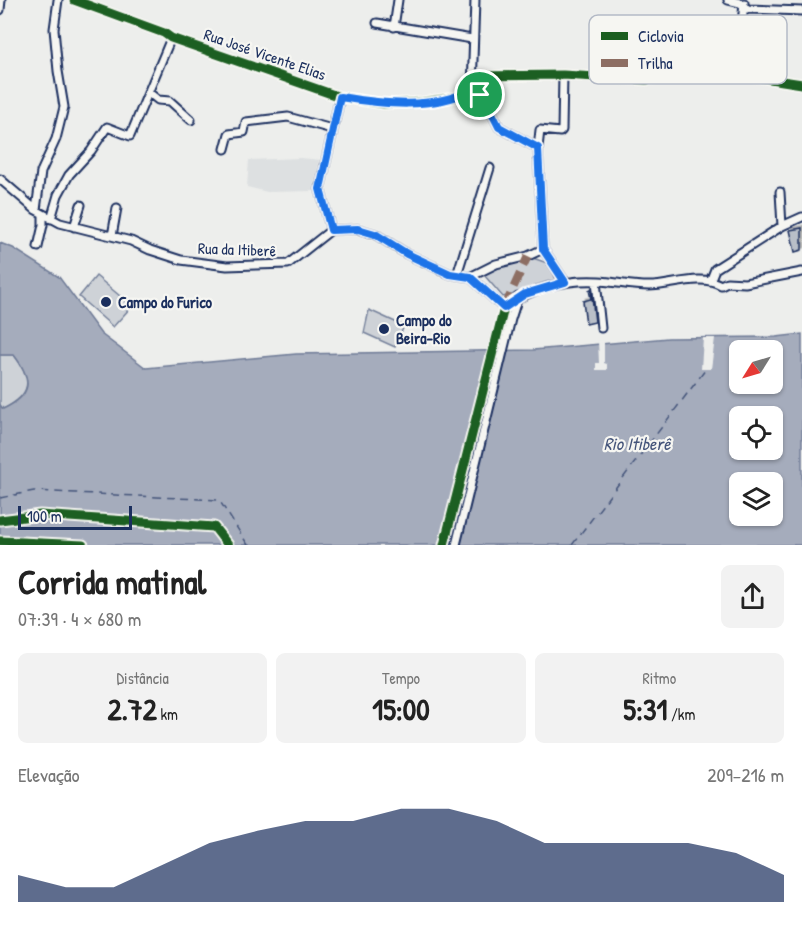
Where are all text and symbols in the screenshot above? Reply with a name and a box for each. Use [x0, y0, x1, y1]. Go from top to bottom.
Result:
legend [589, 15, 787, 84]
street label: Rua José Vicente Elias [201, 23, 329, 85]
text: Ciclovia [638, 25, 684, 47]
text: Trilha [638, 52, 672, 74]
pin [454, 69, 505, 120]
icon: arrive [463, 78, 496, 111]
street label: Rua da Itiberê [198, 237, 277, 261]
place label: Campo do Furico [118, 291, 213, 314]
marker: Campo do Furico [99, 295, 113, 309]
place label: Campo do Beira-Rio [396, 309, 452, 349]
marker: Campo do Beira-Rio [377, 322, 391, 336]
north arrow [729, 340, 783, 394]
map controls [729, 340, 783, 526]
button: locate [729, 406, 783, 460]
water label: Rio Itiberê [604, 431, 672, 456]
button: layers [729, 472, 783, 526]
scale bar [18, 503, 132, 530]
text: 100 m [27, 505, 62, 527]
text: Corrida matinal [18, 560, 206, 604]
button: share [721, 565, 784, 628]
text: 07:39 · 4 × 680 m [18, 605, 141, 632]
text: Distância [116, 667, 169, 689]
text: Tempo [382, 667, 420, 689]
text: Ritmo [642, 667, 676, 689]
text: 2.72 [107, 689, 157, 729]
text: 15:00 [372, 689, 430, 729]
text: 5:31 [623, 689, 667, 729]
text: km [157, 703, 178, 725]
text: /km [667, 703, 695, 725]
text: Elevação [18, 761, 80, 788]
text: 209–216 m [707, 761, 784, 788]

